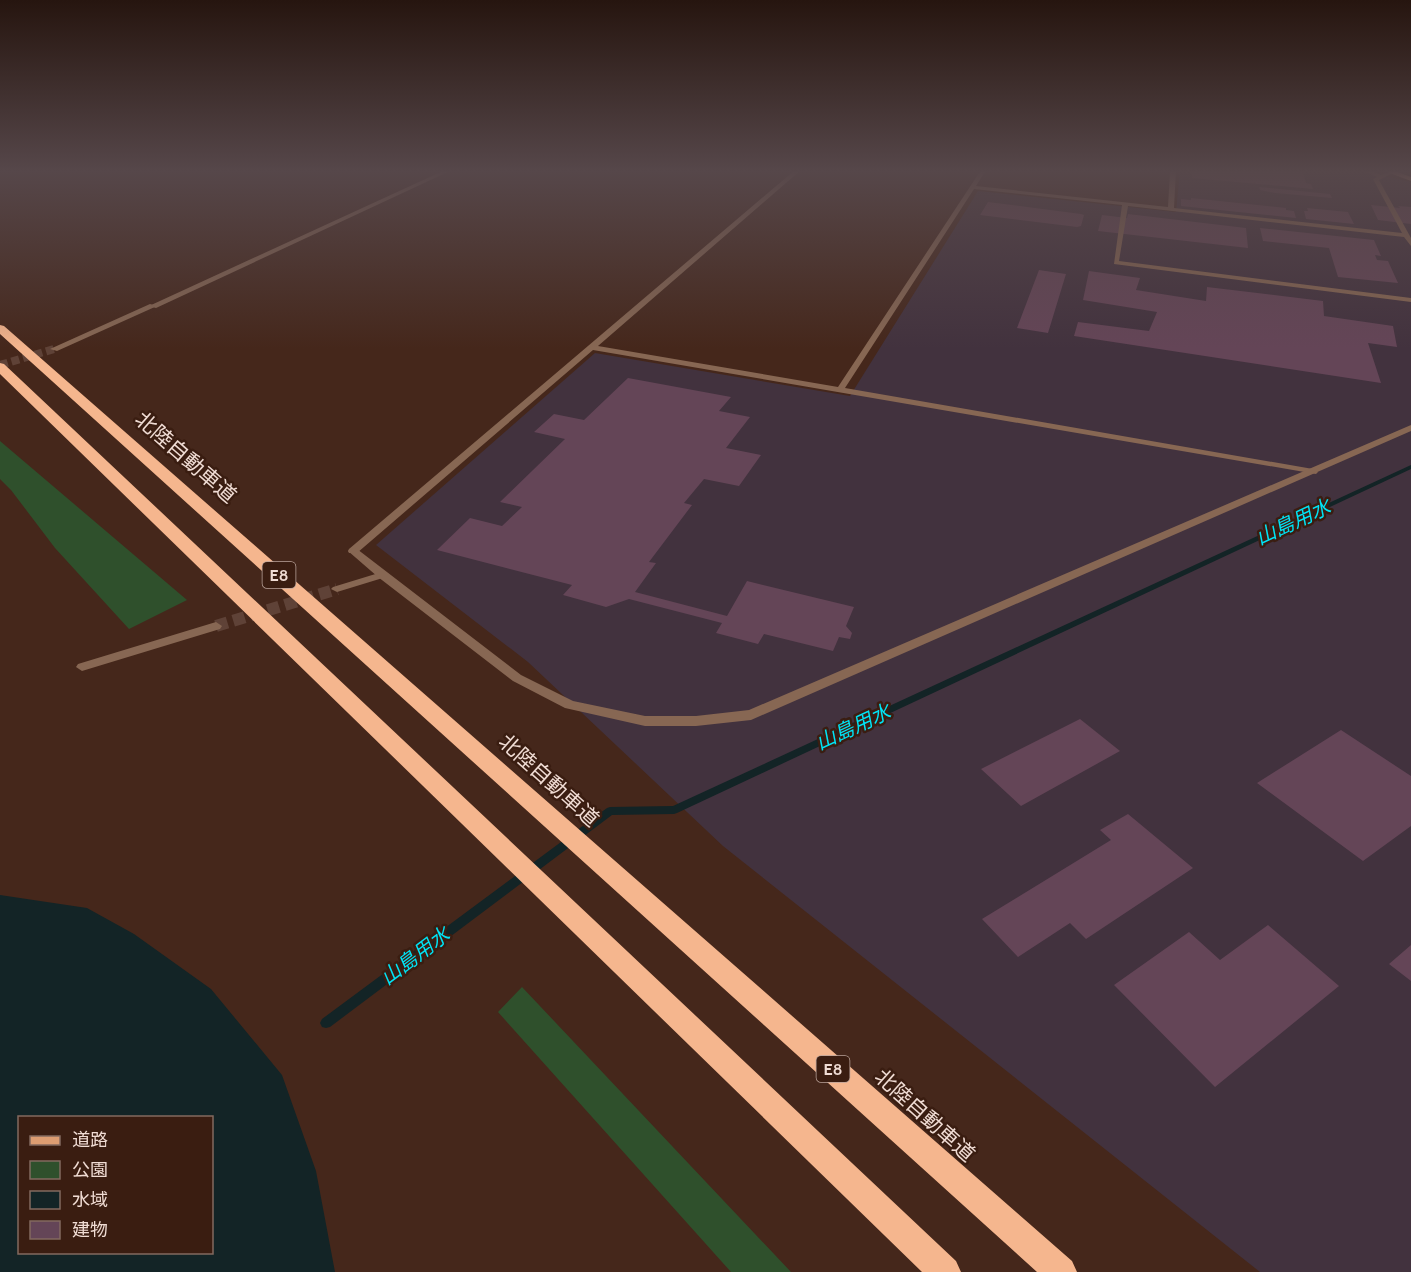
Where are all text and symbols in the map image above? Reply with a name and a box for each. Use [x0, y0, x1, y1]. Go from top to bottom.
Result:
street label: 北陸自動車道 [130, 406, 242, 508]
water label: 山島用水 [1252, 493, 1336, 550]
road number: E8 [262, 562, 296, 588]
water label: 山島用水 [812, 698, 896, 755]
street label: 北陸自動車道 [494, 729, 604, 831]
water label: 山島用水 [376, 921, 456, 990]
road number: E8 [816, 1056, 850, 1082]
street label: 北陸自動車道 [870, 1064, 980, 1166]
legend [18, 1116, 213, 1254]
text: 道路 [72, 1129, 108, 1151]
text: 公園 [72, 1159, 108, 1181]
text: 水域 [72, 1189, 108, 1211]
text: 建物 [72, 1219, 108, 1241]

